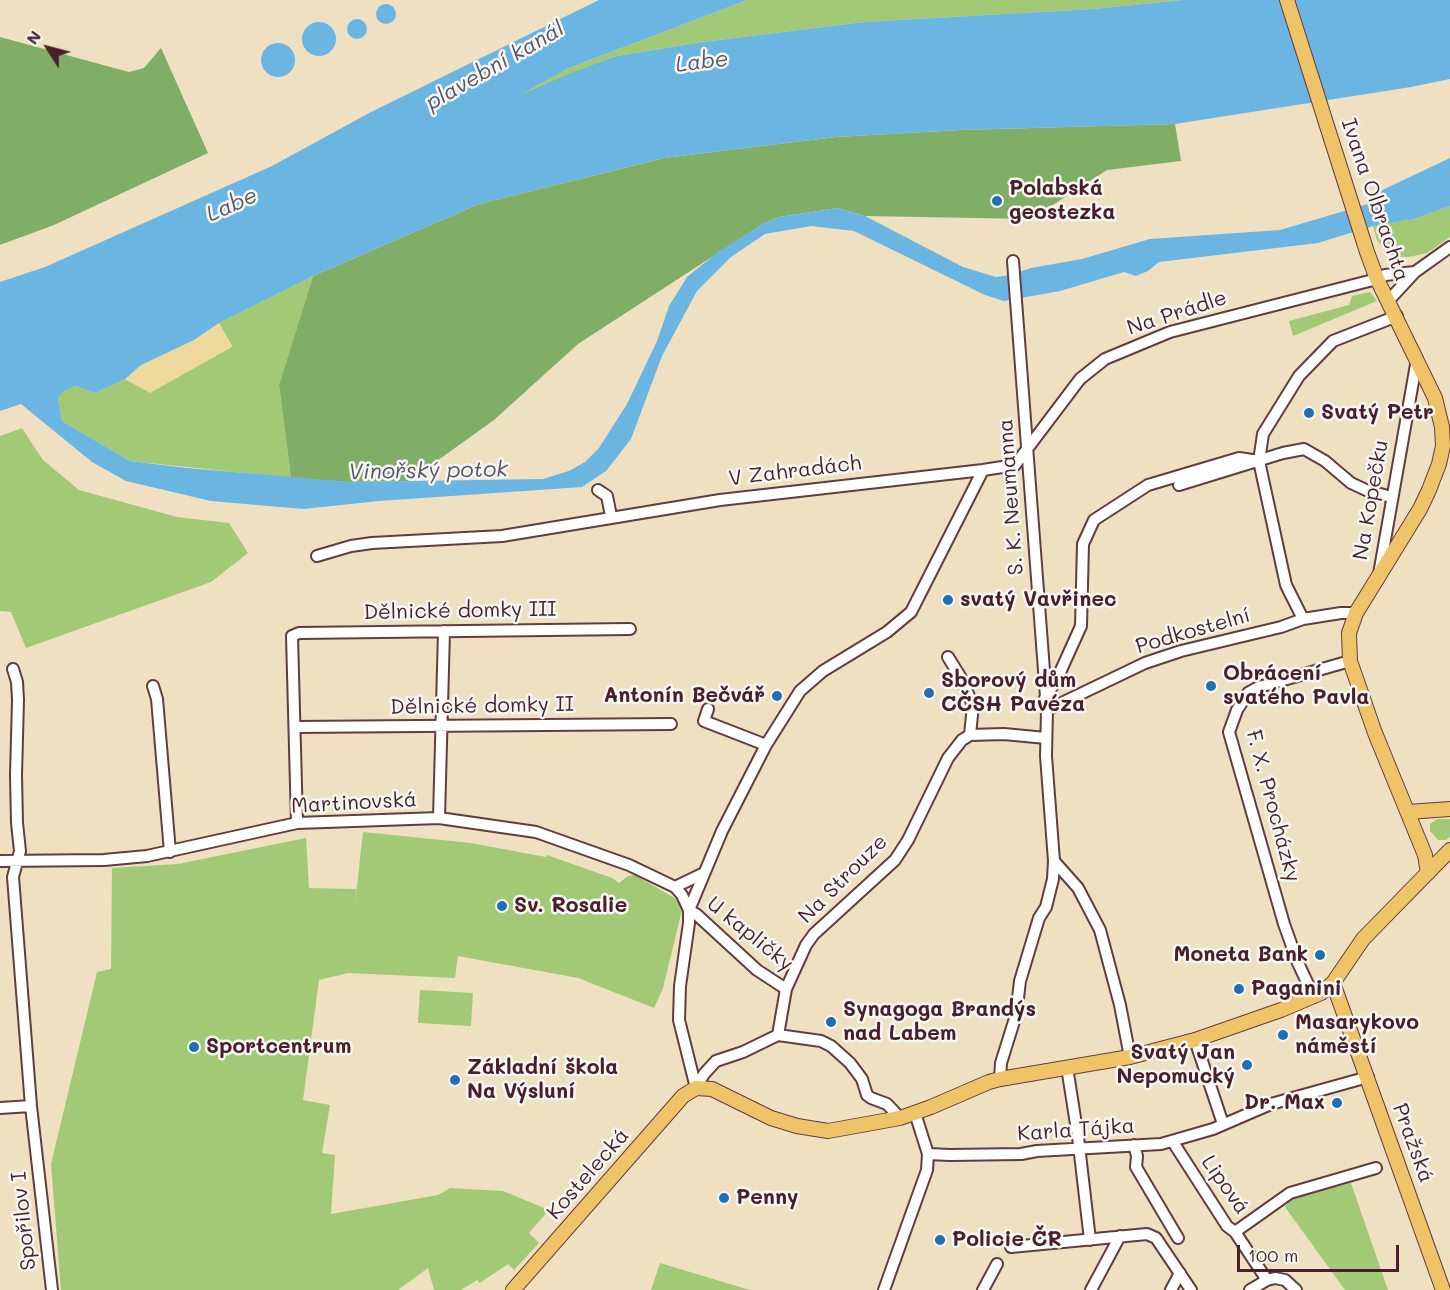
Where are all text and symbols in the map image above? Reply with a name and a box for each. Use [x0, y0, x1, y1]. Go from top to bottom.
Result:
water label: plavební kanál [421, 16, 569, 116]
north arrow [18, 18, 78, 78]
text: N [21, 26, 45, 48]
water label: Labe [674, 46, 730, 78]
street label: Ivana Olbrachta [1335, 115, 1415, 285]
place label: Polabská geostezka [1009, 176, 1115, 226]
water label: Labe [202, 182, 262, 228]
marker: Polabská geostezka [990, 194, 1004, 208]
street label: Na Prádle [1124, 285, 1230, 341]
place label: Svatý Petr [1321, 400, 1434, 426]
marker: Svatý Petr [1302, 406, 1316, 420]
street label: S. K. Neumanna [993, 418, 1029, 576]
street label: Na Kopečku [1348, 438, 1394, 562]
street label: V Zahradách [727, 450, 863, 492]
water label: Vinořský potok [348, 456, 508, 486]
place label: svatý Vavřinec [960, 587, 1116, 613]
marker: svatý Vavřinec [941, 593, 955, 607]
street label: Dělnické domky III [363, 597, 557, 625]
street label: Podkostelní [1133, 603, 1253, 659]
place label: Obrácení svatého Pavla [1223, 661, 1369, 711]
place label: Sborový dům CČSH Pavéza [941, 668, 1085, 718]
marker: Obrácení svatého Pavla [1204, 679, 1218, 693]
place label: Antonín Bečvář [604, 683, 765, 709]
marker: Sborový dům CČSH Pavéza [922, 686, 936, 700]
marker: Antonín Bečvář [770, 689, 784, 703]
street label: Dělnické domky II [390, 692, 574, 720]
street label: F. X. Procházky [1241, 727, 1305, 885]
street label: Martinovská [291, 787, 417, 819]
street label: Na Strouze [793, 829, 893, 929]
street label: U kapličky [702, 891, 798, 977]
place label: Sv. Rosalie [514, 893, 627, 919]
marker: Sv. Rosalie [495, 899, 509, 913]
place label: Moneta Bank [1173, 942, 1308, 968]
marker: Moneta Bank [1313, 948, 1327, 962]
place label: Paganini [1251, 976, 1342, 1002]
marker: Paganini [1232, 982, 1246, 996]
place label: Synagoga Brandýs nad Labem [843, 997, 1036, 1047]
place label: Masarykovo náměstí [1295, 1010, 1419, 1060]
marker: Synagoga Brandýs nad Labem [824, 1015, 838, 1029]
marker: Masarykovo náměstí [1276, 1028, 1290, 1042]
place label: Sportcentrum [206, 1034, 351, 1060]
marker: Sportcentrum [187, 1040, 201, 1054]
place label: Svatý Jan Nepomucký [1117, 1040, 1235, 1090]
place label: Základní škola Na Výsluní [467, 1055, 618, 1105]
marker: Svatý Jan Nepomucký [1240, 1058, 1254, 1072]
marker: Základní škola Na Výsluní [448, 1073, 462, 1087]
place label: Dr. Max [1244, 1090, 1325, 1116]
marker: Dr. Max [1330, 1096, 1344, 1110]
street label: Pražská [1387, 1100, 1439, 1186]
street label: Karla Tájka [1017, 1113, 1135, 1147]
street label: Kostelecká [542, 1123, 634, 1225]
street label: Lipová [1196, 1151, 1254, 1219]
street label: Spořilov I [6, 1170, 42, 1272]
place label: Penny [736, 1185, 798, 1211]
marker: Penny [717, 1191, 731, 1205]
place label: Policie ČR [952, 1227, 1062, 1253]
marker: Policie ČR [933, 1233, 947, 1247]
scale bar [1240, 1233, 1402, 1271]
text: 100 m [1248, 1243, 1298, 1267]

